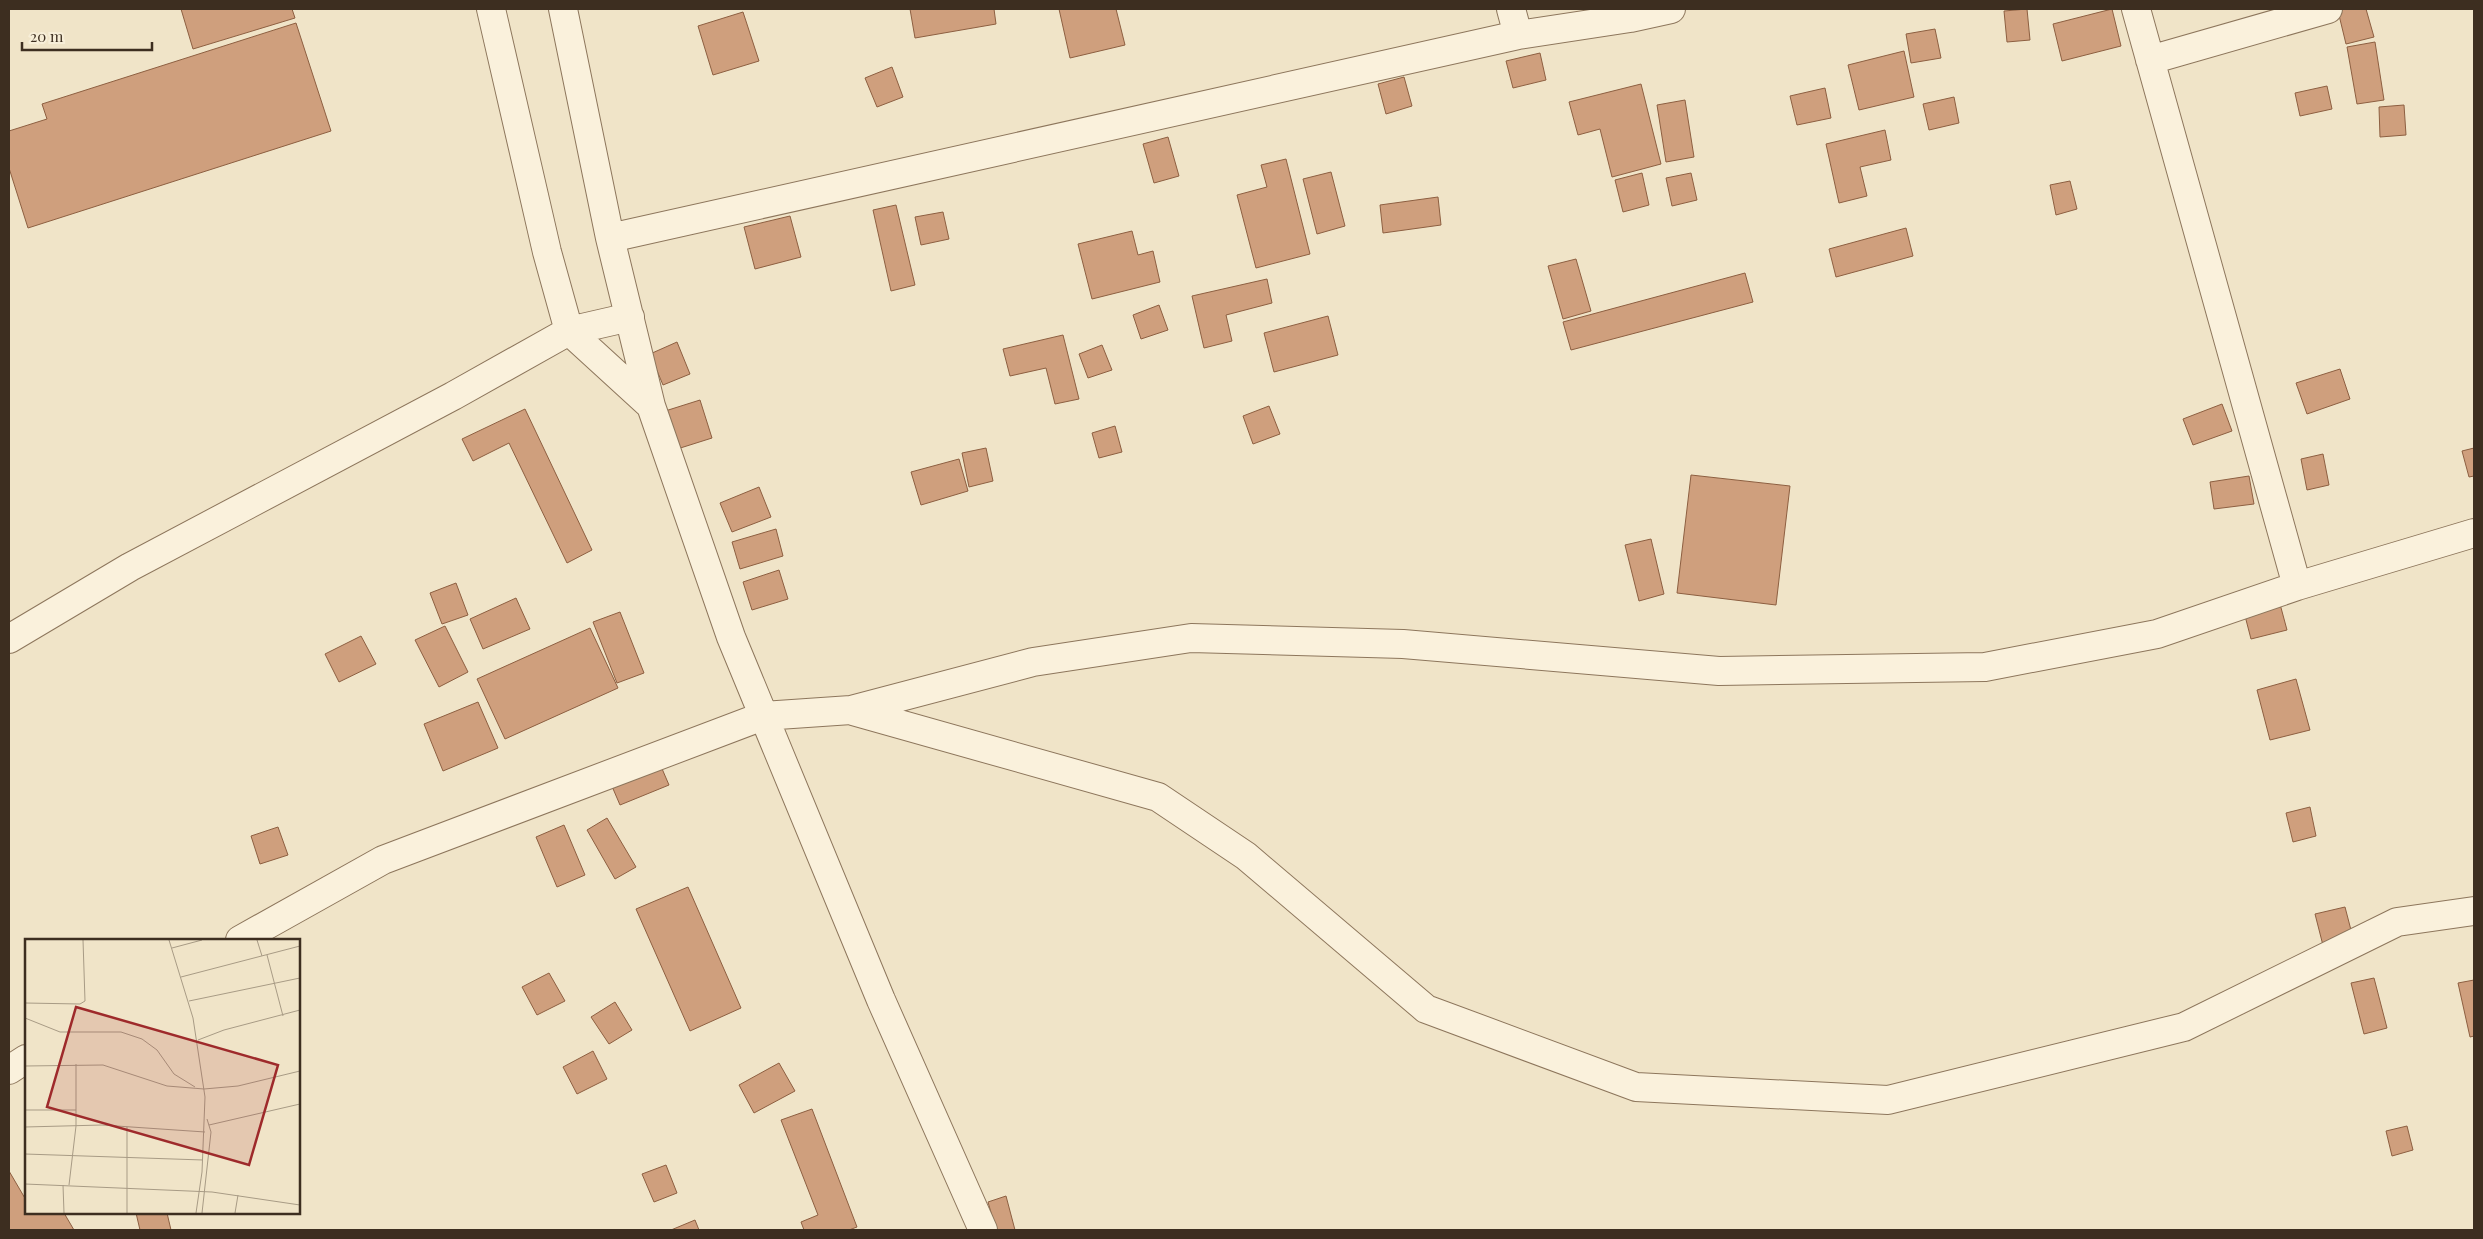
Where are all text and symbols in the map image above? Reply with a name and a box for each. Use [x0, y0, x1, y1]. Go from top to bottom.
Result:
scale bar [22, 20, 152, 52]
text: 20 m [30, 26, 64, 46]
inset map [25, 939, 300, 1214]

